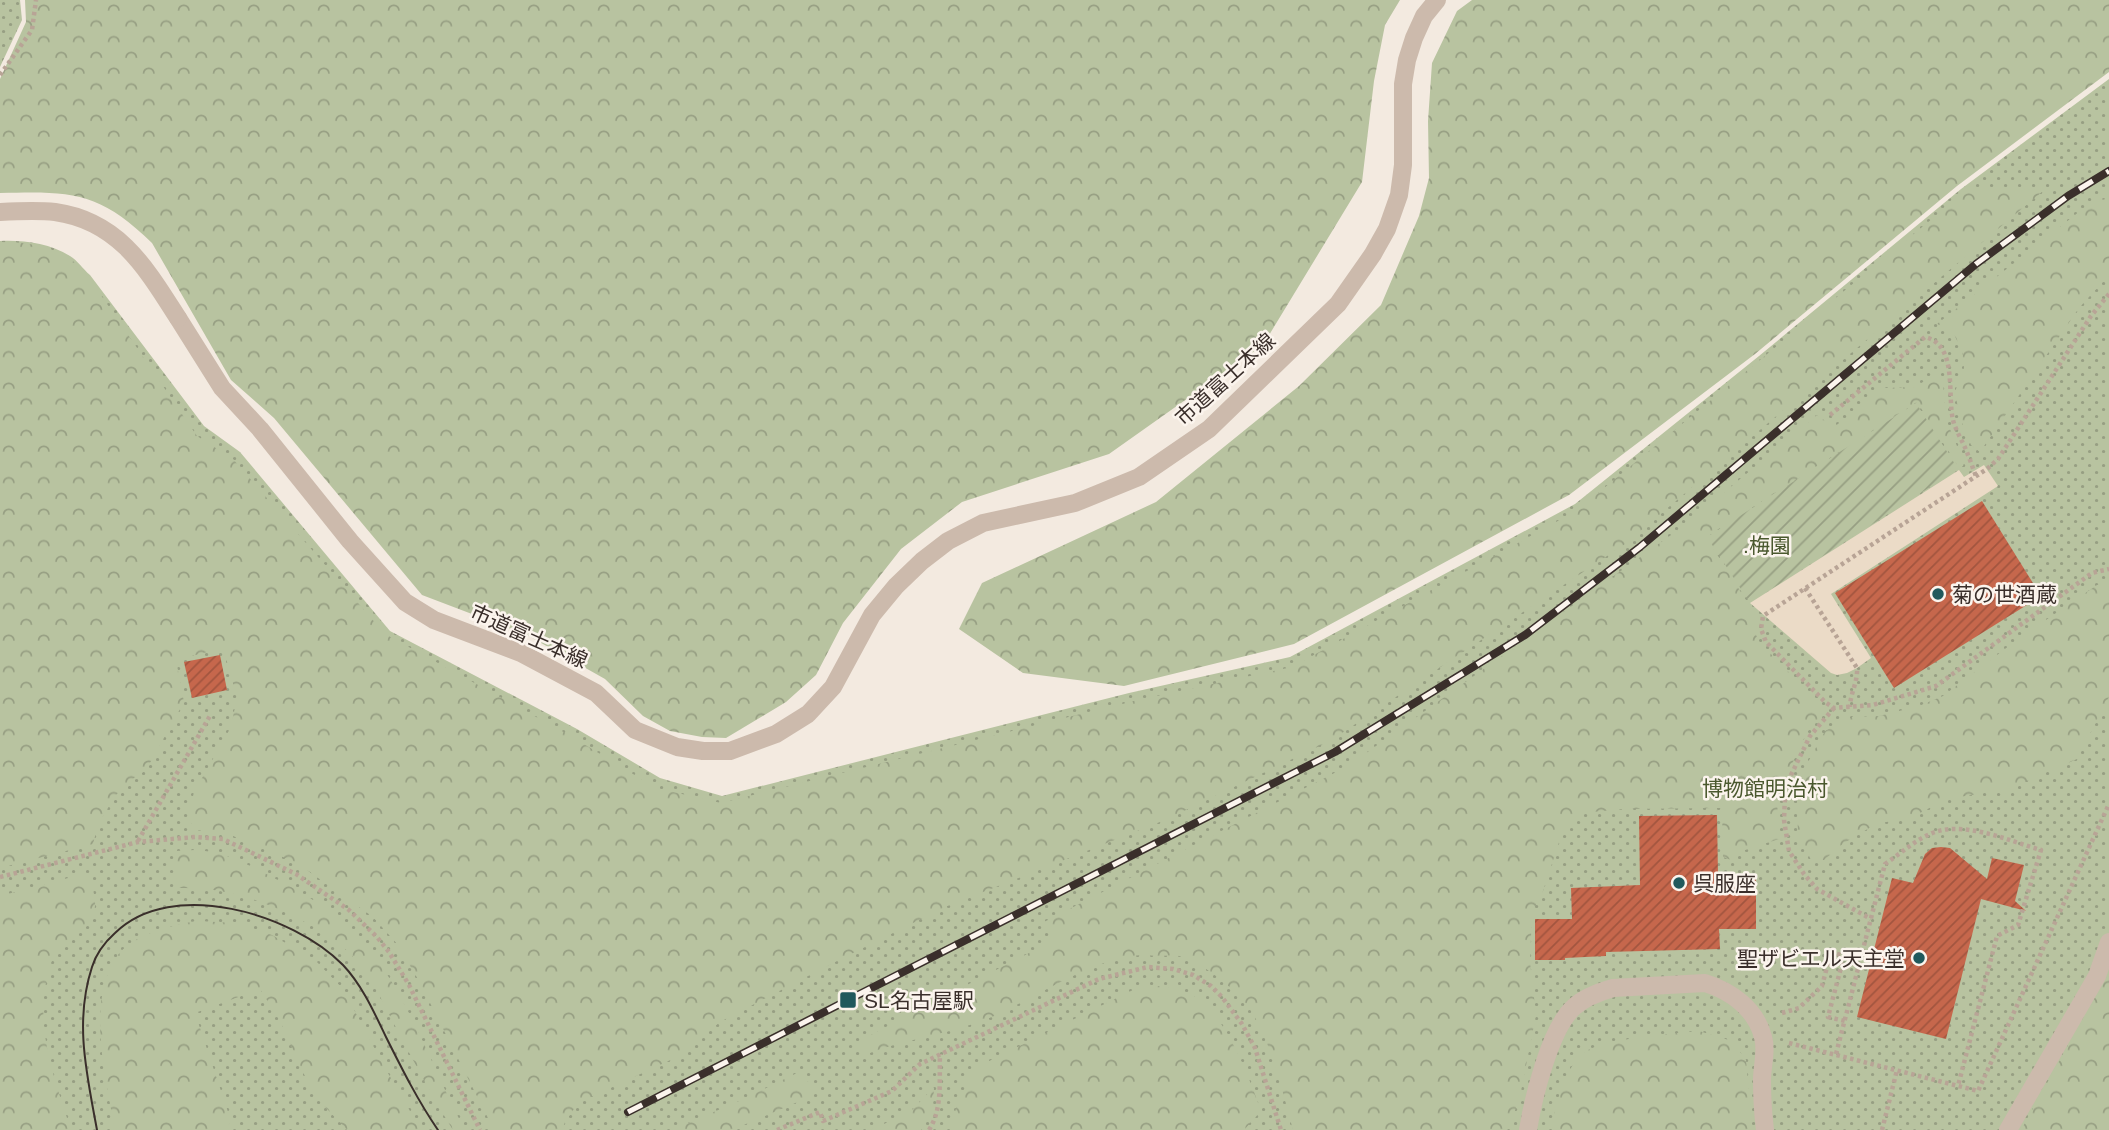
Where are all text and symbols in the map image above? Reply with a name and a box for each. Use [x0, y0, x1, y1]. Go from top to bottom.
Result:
street label: 市道富士本線 [1170, 328, 1280, 430]
park label: .梅園 [1743, 534, 1791, 557]
place label: 菊の世酒蔵 [1952, 583, 2057, 606]
marker: 菊の世酒蔵 [1930, 586, 1946, 602]
street label: 市道富士本線 [467, 600, 591, 672]
park label: 博物館明治村 [1702, 777, 1828, 800]
place label: 呉服座 [1693, 872, 1756, 895]
marker: 呉服座 [1671, 875, 1687, 891]
place label: 聖ザビエル天主堂 [1737, 947, 1905, 970]
marker: 聖ザビエル天主堂 [1911, 950, 1927, 966]
place label: SL名古屋駅 [864, 989, 974, 1012]
marker: SL名古屋駅 [838, 990, 858, 1010]

